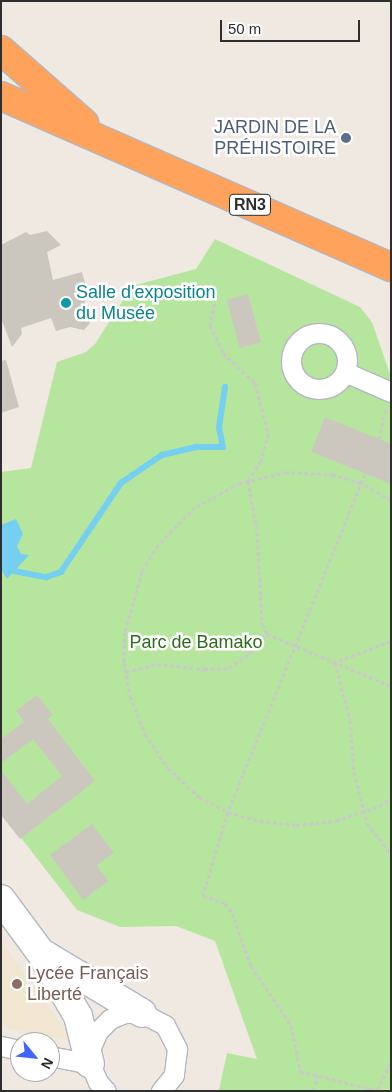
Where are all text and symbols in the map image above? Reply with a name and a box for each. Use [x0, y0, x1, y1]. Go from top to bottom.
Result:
scale bar [222, 10, 362, 42]
text: 50 m [228, 20, 261, 37]
place label: JARDIN DE LA PRÉHISTOIRE [214, 117, 336, 160]
marker: JARDIN DE LA PRÉHISTOIRE [340, 132, 352, 144]
road number: RN3 [229, 192, 271, 218]
place label: Salle d'exposition du Musée [76, 282, 216, 324]
marker: Salle d'exposition du Musée [60, 297, 72, 309]
park label: Parc de Bamako [129, 631, 263, 653]
place label: Lycée Français Liberté [27, 963, 148, 1006]
marker: Lycée Français Liberté [11, 978, 23, 990]
north arrow [10, 1032, 60, 1082]
text: N [38, 1055, 57, 1072]

